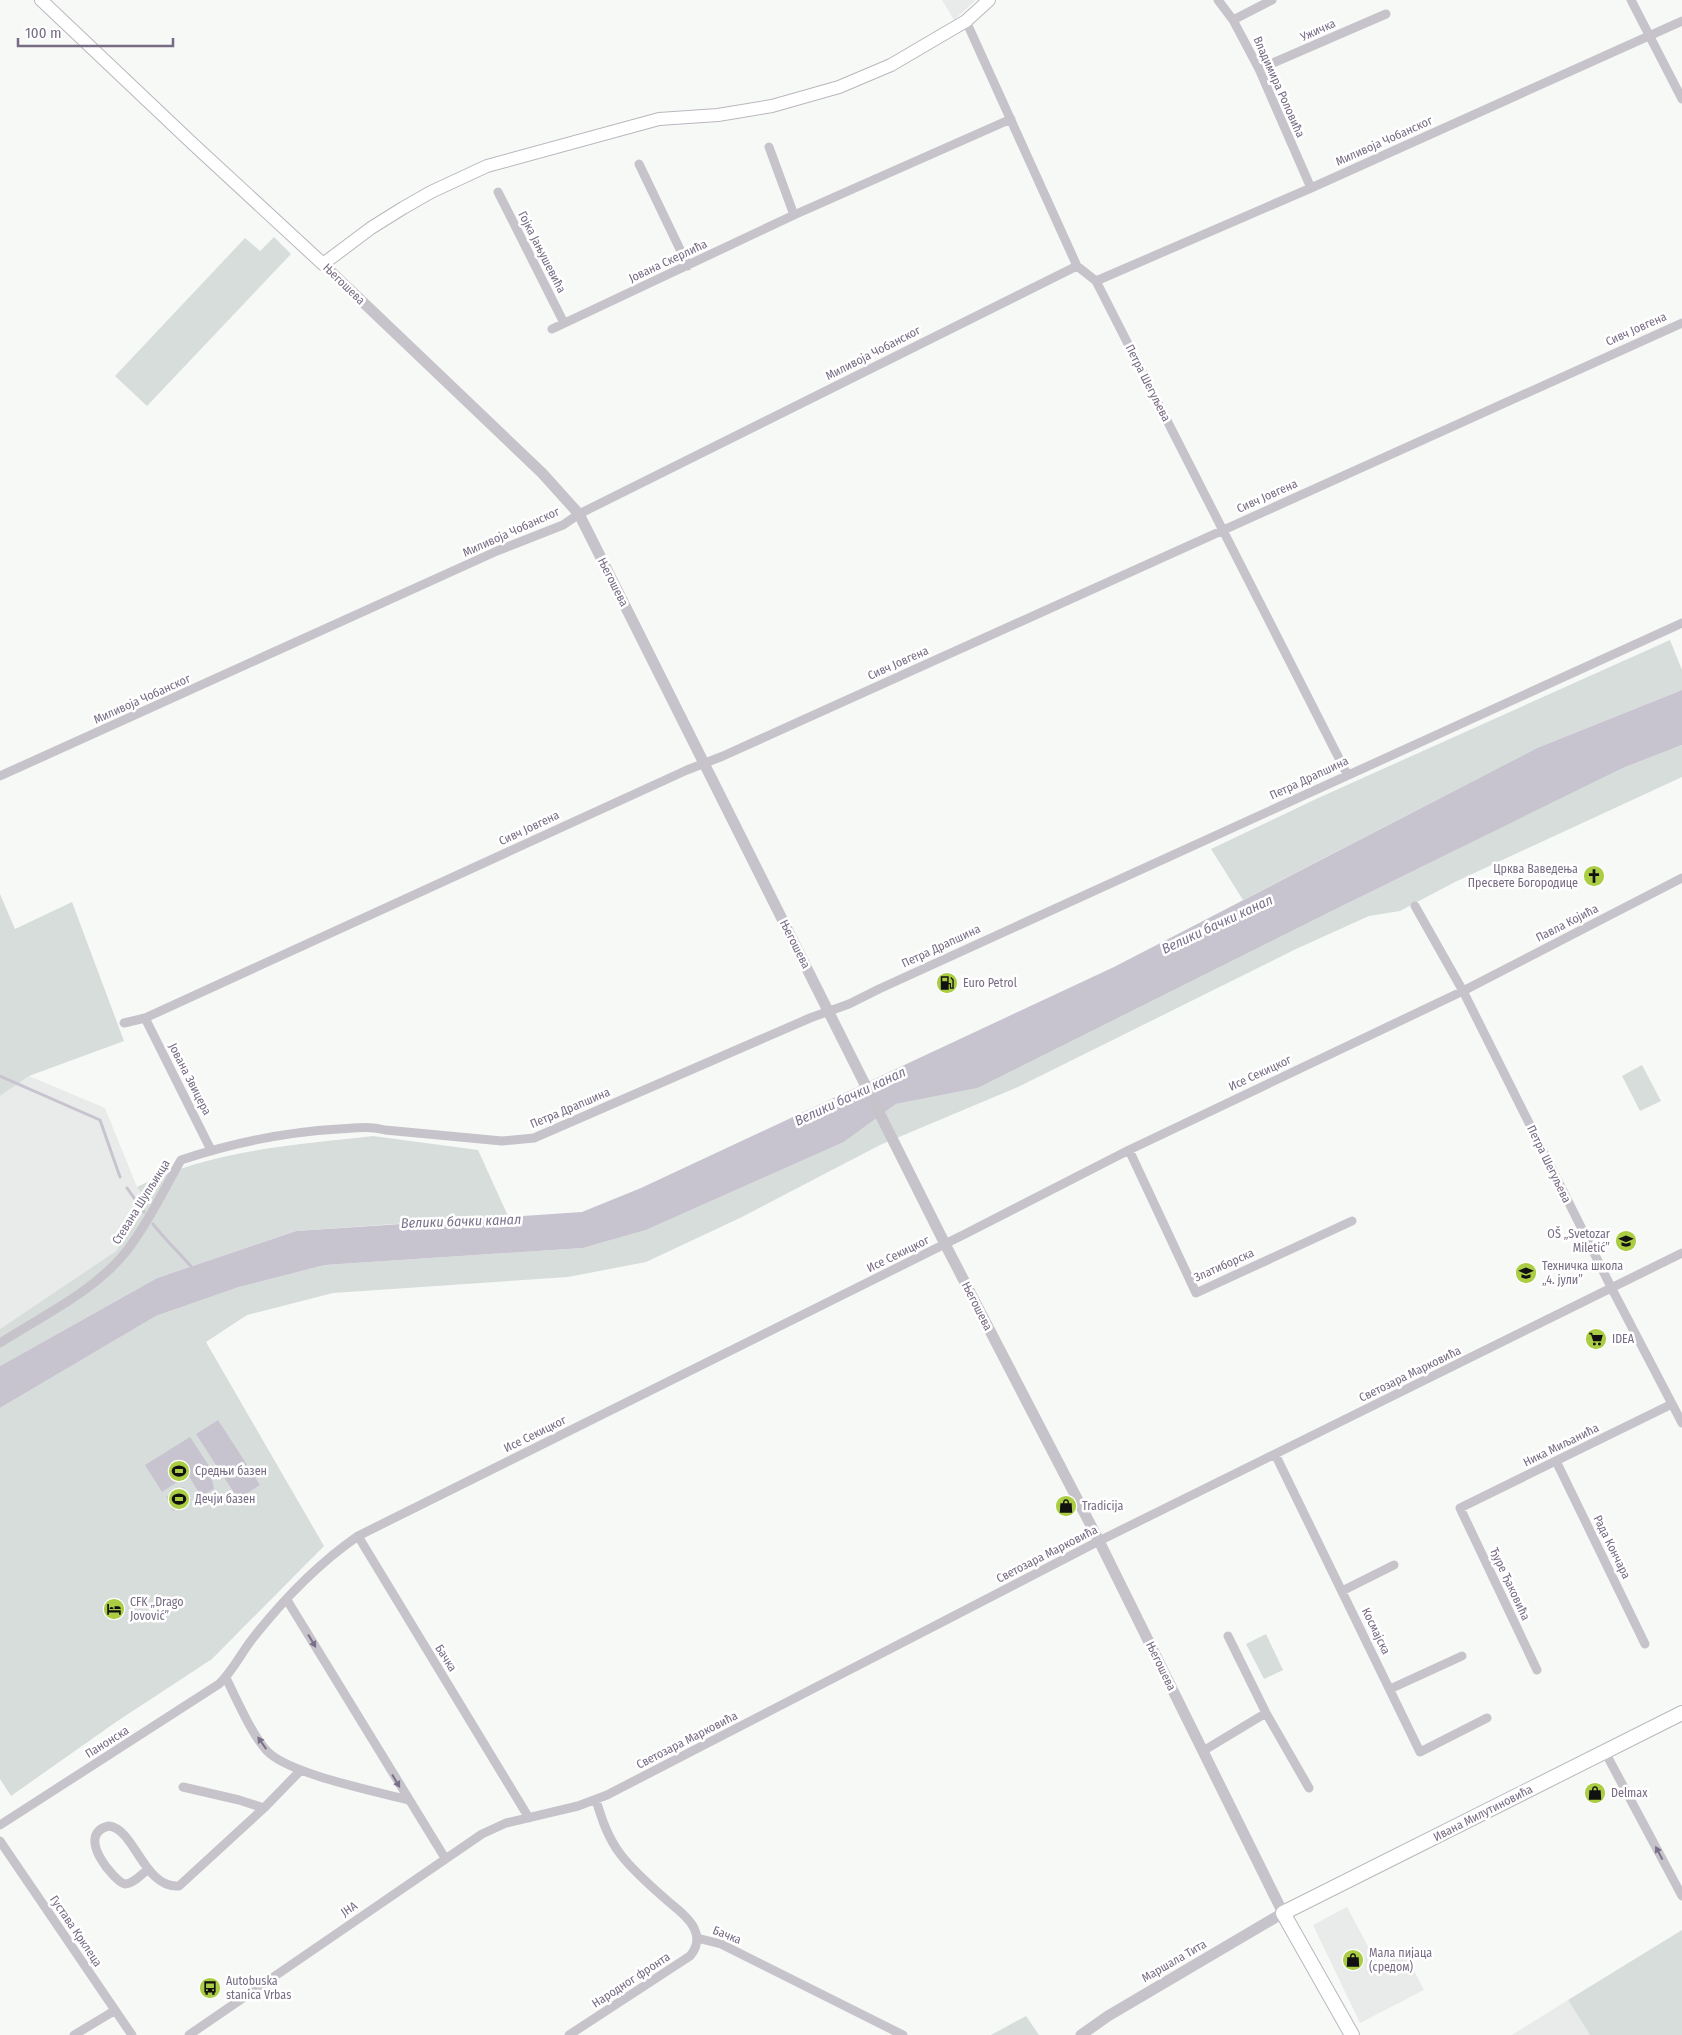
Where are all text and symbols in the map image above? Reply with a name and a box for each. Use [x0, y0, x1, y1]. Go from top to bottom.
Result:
scale bar [18, 15, 172, 47]
street label: Ужичка [1297, 16, 1338, 44]
text: 100 m [25, 24, 62, 42]
street label: Владимира Роловића [1250, 34, 1308, 140]
street label: Миливоја Чобанског [1333, 113, 1435, 169]
street label: Гојка Јањушевића [515, 209, 569, 295]
street label: Јована Скерлића [627, 237, 710, 285]
street label: Његошева [320, 261, 368, 308]
street label: Сивч Јовгена [1603, 309, 1669, 349]
street label: Миливоја Чобанског [823, 323, 923, 383]
street label: Петра Шегуљева [1123, 342, 1174, 424]
street label: Сивч Јовгена [1234, 476, 1300, 516]
street label: Миливоја Чобанског [460, 504, 562, 560]
street label: Његошева [595, 555, 631, 609]
street label: Сивч Јовгена [865, 643, 931, 683]
street label: Миливоја Чобанског [91, 671, 193, 727]
street label: Петра Драпшина [1267, 754, 1351, 802]
street label: Сивч Јовгена [497, 808, 562, 848]
place label: Црква Ваведења Пресвете Богородице [1468, 862, 1578, 890]
church icon: Црква Ваведења Пресвете Богородице [1582, 864, 1606, 888]
water label: Велики бачки канал [1159, 891, 1275, 958]
street label: Павла Којића [1533, 901, 1601, 945]
street label: Његошева [777, 917, 813, 971]
street label: Петра Драпшина [899, 922, 983, 970]
fuel station icon: Euro Petrol [935, 971, 959, 995]
place label: Euro Petrol [963, 976, 1017, 990]
street label: Јована Звицера [166, 1041, 214, 1117]
street label: Исе Секицког [1226, 1052, 1294, 1094]
water label: Велики бачки канал [792, 1063, 908, 1130]
street label: Петра Драпшина [528, 1085, 612, 1131]
street label: Петра Шегуљева [1524, 1123, 1574, 1205]
street label: Стевана Шупљикца [109, 1157, 173, 1247]
water label: Велики бачки канал [401, 1211, 521, 1232]
place label: OŠ „Svetozar Miletić” [1547, 1226, 1611, 1255]
school or university icon: OŠ „Svetozar Miletić” [1614, 1229, 1638, 1253]
street label: Исе Секицког [865, 1233, 932, 1275]
street label: Златиборска [1192, 1245, 1256, 1284]
place label: Техничка школа „4. јули” [1542, 1259, 1623, 1287]
school or university icon: Техничка школа „4. јули” [1514, 1261, 1538, 1285]
street label: Његошева [959, 1279, 995, 1333]
supermarket icon: IDEA [1584, 1327, 1608, 1351]
place label: IDEA [1612, 1332, 1635, 1346]
street label: Светозара Марковића [1357, 1343, 1463, 1405]
street label: Исе Секицког [502, 1413, 569, 1455]
street label: Ника Миљанића [1521, 1421, 1601, 1469]
sports icon: Средњи базен [167, 1459, 191, 1483]
place label: Средњи базен [195, 1464, 267, 1478]
sports icon: Дечји базен [167, 1487, 191, 1511]
place label: Дечји базен [194, 1492, 255, 1506]
shop icon: Tradicija [1054, 1494, 1078, 1518]
place label: Tradicija [1082, 1499, 1124, 1513]
street label: Рада Кончара [1591, 1513, 1634, 1581]
street label: Светозара Марковића [994, 1522, 1100, 1586]
street label: Ђуре Ђаковића [1487, 1545, 1533, 1623]
place label: CFK „Drago Jovović” [130, 1595, 183, 1623]
hotel icon: CFK „Drago Jovović” [102, 1597, 126, 1621]
street label: Космајска [1359, 1605, 1393, 1657]
one-way arrow [307, 1635, 316, 1648]
street label: Његошева [1143, 1639, 1179, 1693]
street label: Бачка [432, 1642, 460, 1674]
street label: Светозара Марковића [634, 1708, 740, 1772]
street label: Панонска [83, 1723, 131, 1761]
one-way arrow [257, 1736, 267, 1750]
one-way arrow [391, 1774, 400, 1787]
shop icon: Delmax [1583, 1781, 1607, 1805]
street label: Ивана Милутиновића [1431, 1782, 1535, 1844]
place label: Delmax [1611, 1786, 1648, 1800]
one-way arrow [1655, 1846, 1663, 1860]
street label: Густава Крклеца [47, 1893, 105, 1969]
street label: ЈНА [338, 1898, 360, 1920]
street label: Бачка [711, 1923, 743, 1947]
street label: Маршала Тита [1139, 1937, 1209, 1985]
place label: Мала пијаца (средом) [1369, 1946, 1432, 1974]
shop icon: Мала пијаца (средом) [1341, 1948, 1365, 1972]
street label: Народног фронта [589, 1950, 673, 2010]
place label: Autobuska stanica Vrbas [226, 1974, 291, 2002]
bus stop icon: Autobuska stanica Vrbas [198, 1976, 222, 2000]

